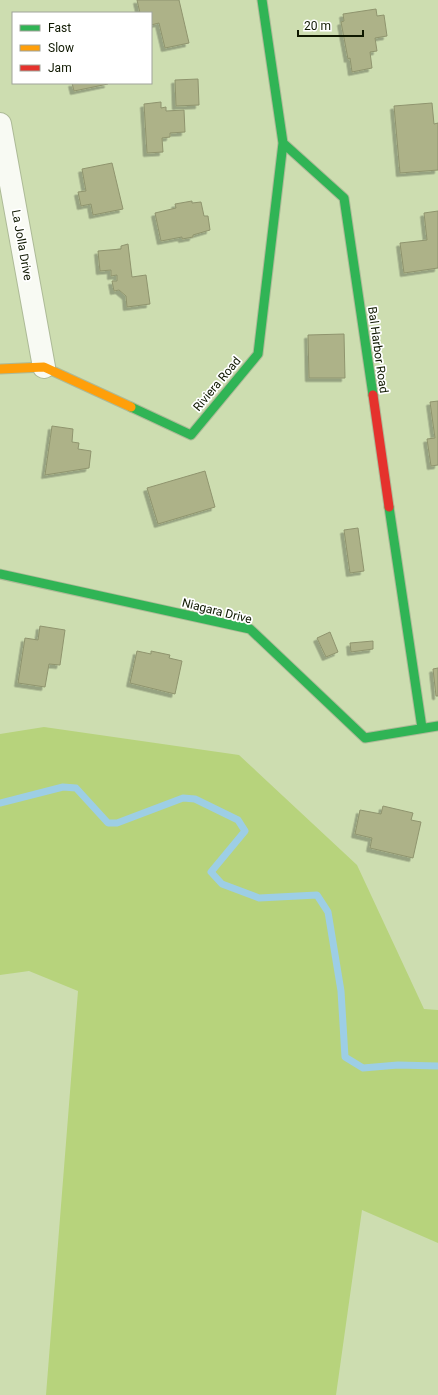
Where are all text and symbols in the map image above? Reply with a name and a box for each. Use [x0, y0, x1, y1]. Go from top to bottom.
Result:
legend [12, 12, 152, 84]
scale bar [298, 12, 363, 38]
text: 20 m [304, 19, 331, 33]
text: Fast [48, 21, 71, 35]
text: Slow [48, 41, 74, 55]
text: Jam [48, 61, 72, 75]
street label: La Jolla Drive [9, 208, 35, 282]
street label: Bal Harbor Road [365, 306, 391, 394]
street label: Riviera Road [190, 354, 244, 414]
street label: Niagara Drive [181, 596, 253, 626]

